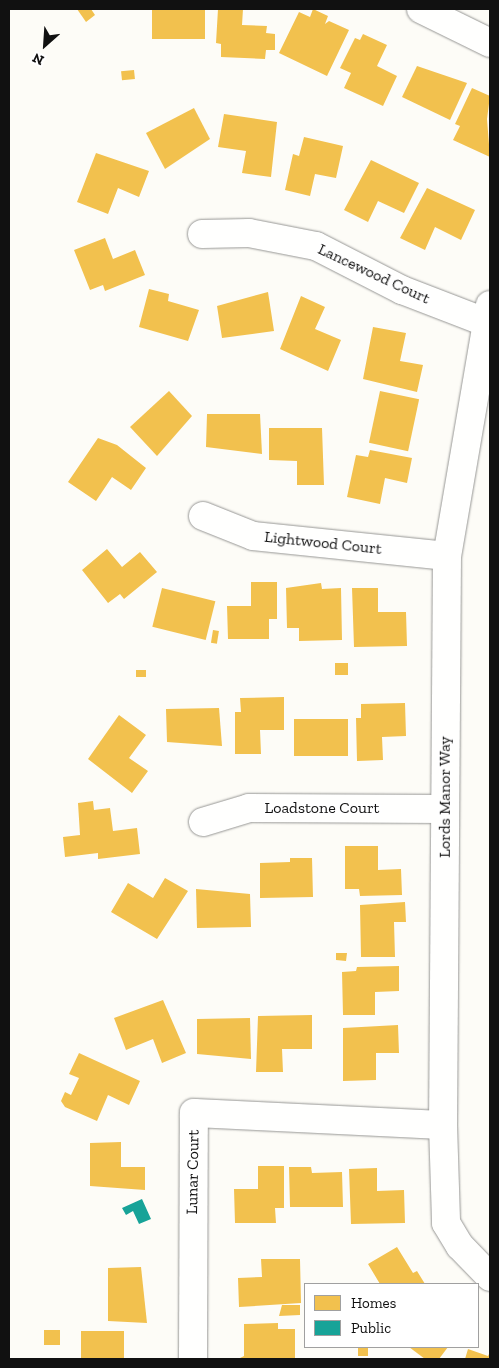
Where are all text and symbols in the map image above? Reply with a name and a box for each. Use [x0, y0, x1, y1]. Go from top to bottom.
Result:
north arrow [20, 20, 70, 70]
text: N [30, 49, 47, 69]
street label: Lancewood Court [315, 240, 433, 308]
street label: Lightwood Court [263, 527, 383, 559]
street label: Lords Manor Way [435, 736, 455, 858]
street label: Loadstone Court [264, 798, 380, 818]
street label: Lunar Court [183, 1129, 203, 1215]
legend [304, 1283, 479, 1348]
text: Homes [351, 1294, 396, 1312]
text: Public [351, 1319, 391, 1337]

